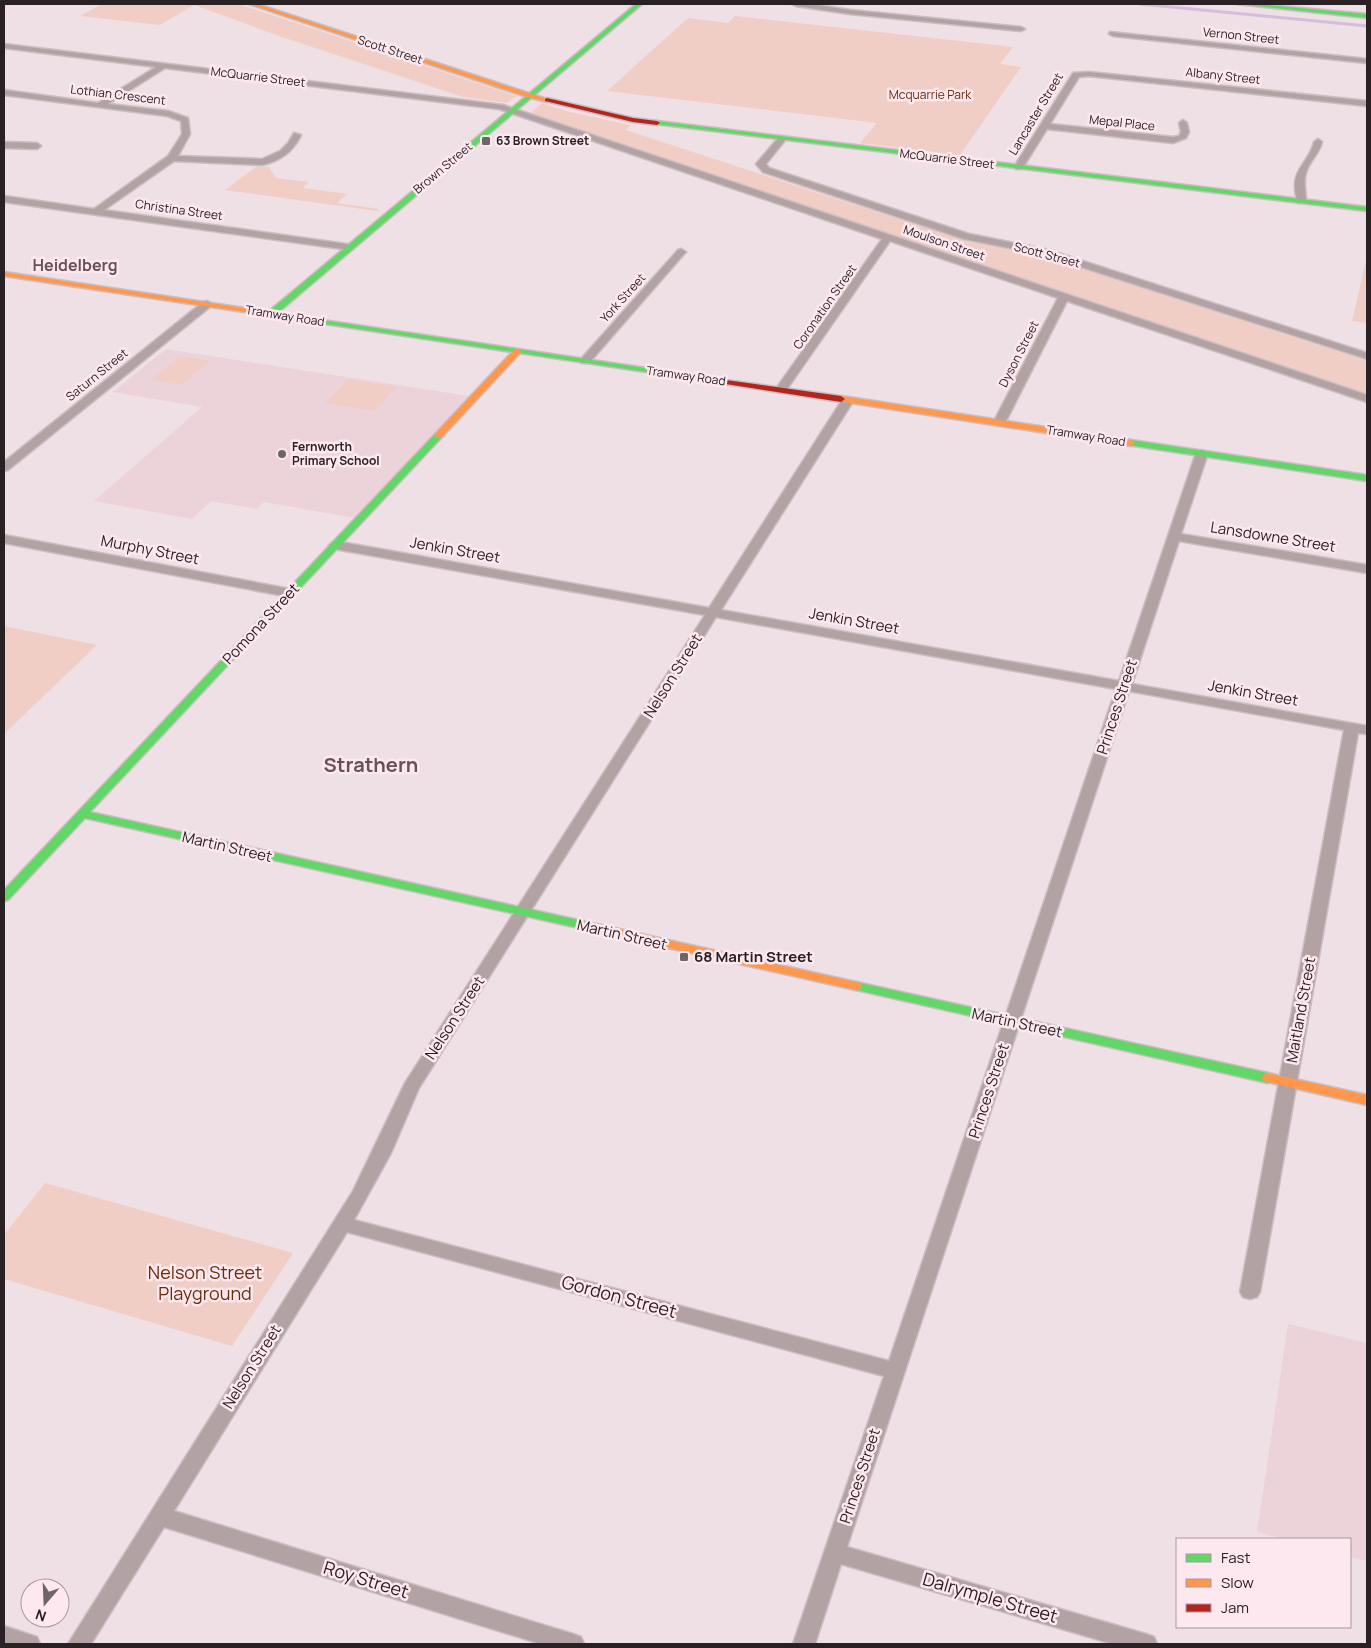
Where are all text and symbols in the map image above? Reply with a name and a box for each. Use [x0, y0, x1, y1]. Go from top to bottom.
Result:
street label: Vernon Street [1202, 23, 1280, 48]
street label: Scott Street [355, 31, 425, 68]
street label: McQuarrie Street [210, 62, 307, 91]
street label: Albany Street [1185, 63, 1261, 88]
street label: Lancaster Street [1004, 69, 1067, 158]
street label: Lothian Crescent [70, 80, 167, 109]
park label: Mcquarrie Park [889, 86, 972, 103]
street label: Mepal Place [1088, 111, 1156, 134]
place label: 63 Brown Street [496, 132, 589, 149]
marker: 63 Brown Street [480, 135, 492, 147]
street label: Brown Street [409, 138, 476, 197]
street label: McQuarrie Street [899, 144, 996, 173]
street label: Christina Street [134, 195, 224, 224]
street label: Moulson Street [901, 221, 987, 265]
street label: Scott Street [1012, 238, 1082, 272]
district label: Heidelberg [32, 254, 118, 276]
street label: Coronation Street [789, 261, 860, 353]
street label: York Street [596, 269, 649, 326]
street label: Tramway Road [244, 301, 326, 330]
street label: Dyson Street [995, 317, 1043, 390]
street label: Saturn Street [62, 344, 131, 405]
street label: Tramway Road [645, 362, 727, 389]
street label: Tramway Road [1045, 421, 1127, 450]
place label: Fernworth Primary School [292, 438, 380, 469]
marker: Fernworth Primary School [276, 448, 288, 460]
street label: Lansdowne Street [1209, 516, 1337, 557]
street label: Murphy Street [99, 530, 201, 569]
street label: Jenkin Street [408, 531, 502, 568]
street label: Pomona Street [218, 579, 304, 669]
street label: Jenkin Street [807, 602, 901, 639]
street label: Nelson Street [638, 630, 707, 722]
street label: Princes Street [1091, 657, 1142, 757]
street label: Jenkin Street [1206, 674, 1300, 711]
district label: Strathern [324, 751, 418, 778]
street label: Martin Street [180, 826, 274, 867]
street label: Martin Street [575, 914, 669, 955]
place label: 68 Martin Street [694, 946, 813, 967]
marker: 68 Martin Street [678, 951, 690, 963]
street label: Maitland Street [1281, 955, 1320, 1064]
street label: Nelson Street [420, 972, 489, 1063]
street label: Martin Street [970, 1003, 1064, 1042]
street label: Princes Street [963, 1041, 1014, 1141]
park label: Nelson Street Playground [148, 1260, 262, 1305]
street label: Gordon Street [559, 1269, 679, 1323]
street label: Nelson Street [217, 1321, 286, 1413]
street label: Princes Street [834, 1426, 885, 1526]
legend [1176, 1538, 1351, 1628]
text: Fast [1221, 1547, 1250, 1568]
street label: Roy Street [321, 1555, 412, 1603]
street label: Dalrymple Street [920, 1566, 1061, 1628]
text: Slow [1221, 1572, 1254, 1593]
north arrow [20, 1578, 70, 1628]
text: Jam [1221, 1597, 1249, 1618]
text: N [33, 1605, 48, 1626]

